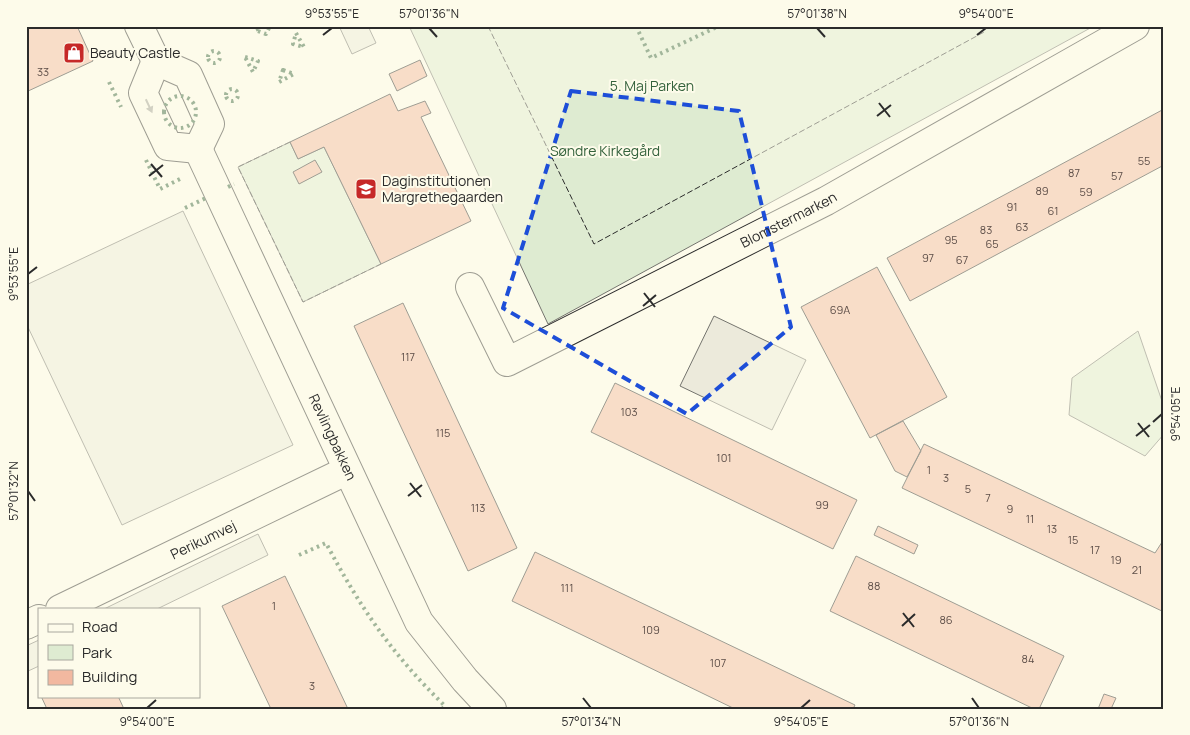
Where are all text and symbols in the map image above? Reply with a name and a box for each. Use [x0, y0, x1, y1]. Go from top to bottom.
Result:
text: 9°53'55"E [305, 5, 359, 22]
text: 57°01'36"N [399, 5, 459, 22]
text: 57°01'38"N [787, 5, 847, 22]
text: 9°54'00"E [958, 5, 1014, 22]
shop icon: Beauty Castle [62, 41, 86, 65]
place label: Beauty Castle [90, 43, 181, 62]
house number: 33 [37, 64, 49, 79]
park label: 5. Maj Parken [610, 76, 694, 95]
one-way arrow [145, 99, 153, 113]
park label: Søndre Kirkegård [550, 141, 660, 160]
house number: 55 [1138, 153, 1150, 168]
house number: 87 [1068, 165, 1080, 180]
house number: 57 [1111, 168, 1123, 183]
place label: Daginstitutionen Margrethegaarden [382, 171, 503, 206]
school or university icon: Daginstitutionen Margrethegaarden [354, 177, 378, 201]
house number: 89 [1035, 183, 1049, 198]
house number: 59 [1079, 184, 1093, 199]
street label: Blomstermarken [737, 187, 840, 252]
house number: 91 [1006, 199, 1018, 214]
house number: 61 [1048, 203, 1058, 218]
house number: 63 [1016, 219, 1028, 234]
house number: 83 [980, 222, 992, 237]
house number: 95 [944, 232, 958, 247]
house number: 65 [985, 236, 999, 251]
text: 9°53'55"E [5, 247, 22, 301]
house number: 97 [922, 250, 934, 265]
house number: 67 [956, 252, 968, 267]
house number: 69A [830, 302, 850, 317]
house number: 117 [401, 349, 415, 364]
text: 9°54'05"E [1167, 386, 1184, 441]
street label: Revlingbakken [305, 391, 361, 483]
house number: 103 [620, 404, 638, 419]
house number: 115 [436, 425, 450, 440]
house number: 101 [716, 450, 732, 465]
text: 57°01'32"N [5, 461, 22, 521]
house number: 1 [927, 462, 931, 477]
house number: 3 [943, 470, 949, 485]
house number: 5 [965, 481, 971, 496]
house number: 7 [985, 490, 991, 505]
house number: 99 [815, 497, 829, 512]
house number: 113 [471, 500, 485, 515]
house number: 9 [1007, 501, 1014, 516]
house number: 11 [1026, 511, 1034, 526]
street label: Perikumvej [167, 516, 239, 563]
house number: 13 [1047, 521, 1057, 536]
house number: 15 [1068, 532, 1078, 547]
house number: 17 [1090, 542, 1100, 557]
house number: 19 [1110, 552, 1122, 567]
house number: 21 [1132, 562, 1142, 577]
house number: 88 [868, 578, 880, 593]
house number: 111 [561, 580, 573, 595]
house number: 1 [272, 598, 276, 613]
legend [38, 608, 200, 698]
house number: 86 [939, 612, 953, 627]
text: Road [82, 616, 118, 637]
house number: 109 [642, 622, 660, 637]
text: Park [82, 642, 112, 663]
house number: 84 [1022, 651, 1034, 666]
house number: 107 [710, 655, 726, 670]
text: Building [82, 666, 137, 687]
house number: 3 [309, 678, 315, 693]
text: 9°54'00"E [119, 713, 175, 730]
text: 57°01'34"N [561, 713, 621, 730]
text: 9°54'05"E [774, 713, 829, 730]
text: 57°01'36"N [949, 713, 1009, 730]

